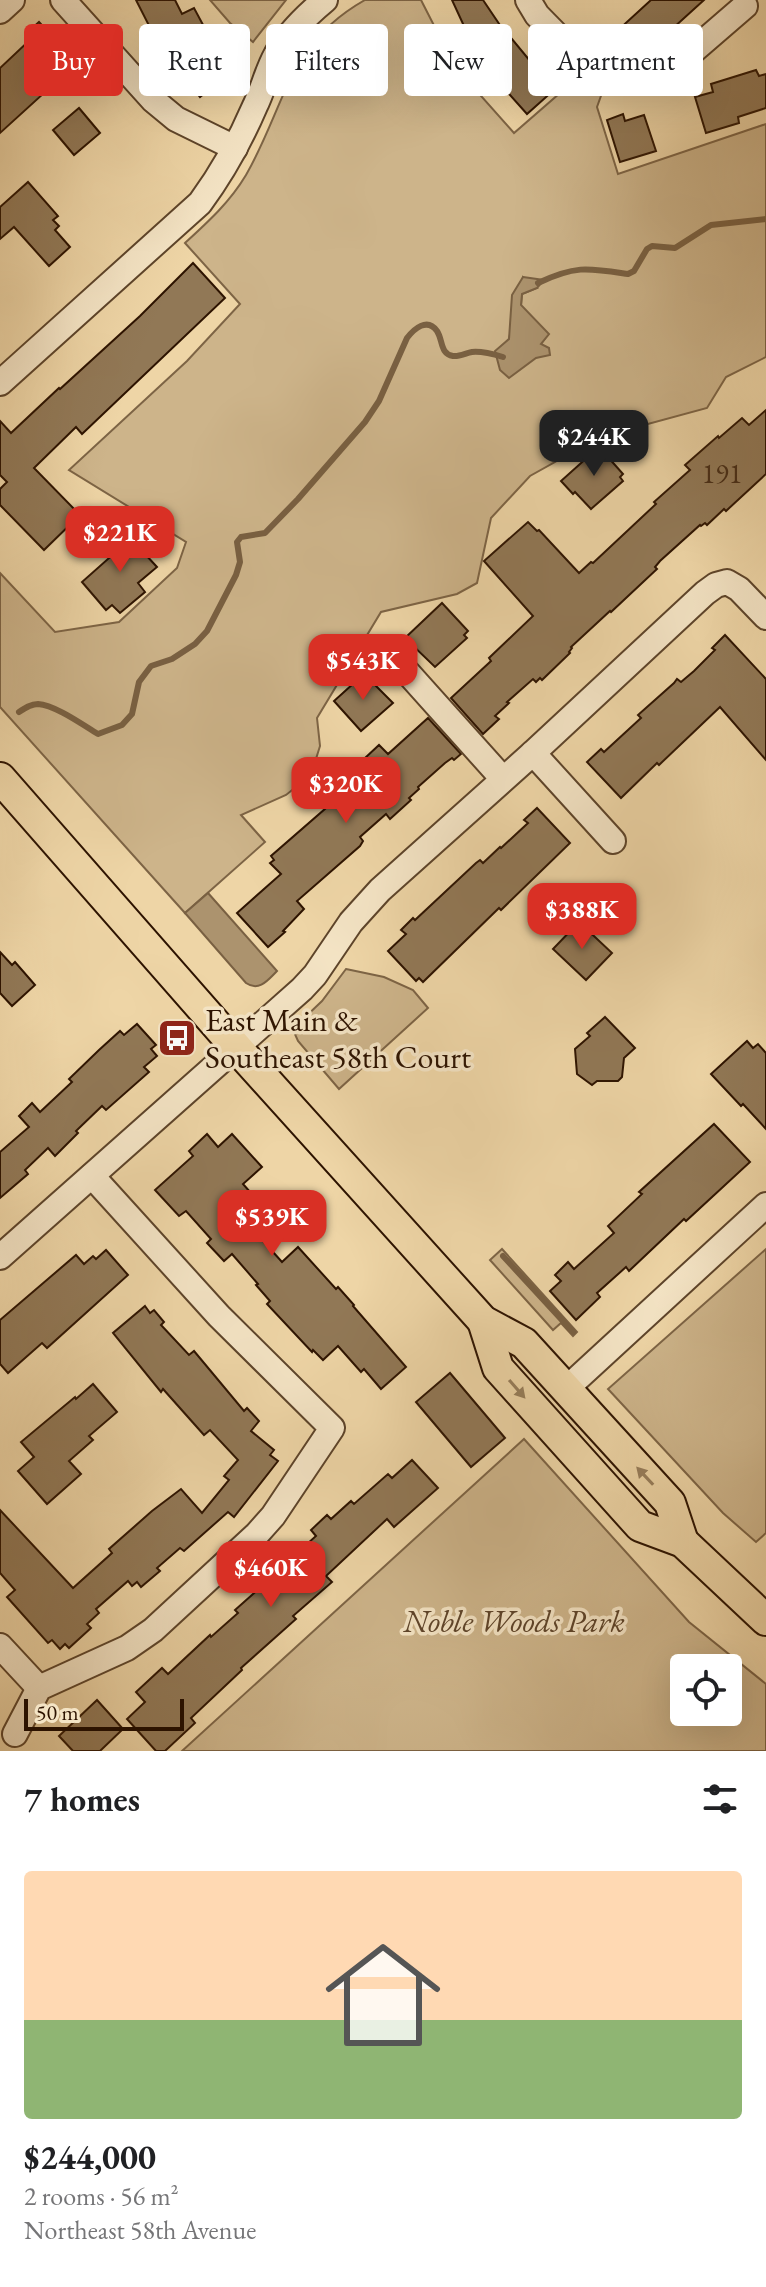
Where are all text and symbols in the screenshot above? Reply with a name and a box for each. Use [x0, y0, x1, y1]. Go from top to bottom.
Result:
chip: Buy [24, 24, 123, 96]
chip: Rent [139, 24, 250, 96]
chip: Filters [266, 24, 388, 96]
chip: New [404, 24, 512, 96]
chip: Apartment [528, 24, 703, 96]
pin: $244K [538, 410, 650, 478]
text: $244K [557, 419, 631, 453]
house number: 191 [702, 455, 742, 491]
pin: $221K [64, 506, 176, 574]
text: $221K [83, 515, 157, 549]
pin: $543K [307, 634, 419, 702]
text: $543K [326, 643, 400, 677]
pin: $320K [290, 757, 402, 825]
text: $320K [309, 766, 383, 800]
pin: $388K [526, 883, 638, 951]
text: $388K [545, 892, 619, 926]
place label: East Main & Southeast 58th Court [205, 999, 471, 1078]
bus stop icon: East Main & Southeast 58th Court [156, 1017, 198, 1059]
pin: $539K [216, 1190, 328, 1258]
text: $539K [235, 1199, 309, 1233]
one-way arrow [508, 1379, 525, 1399]
one-way arrow [636, 1466, 654, 1485]
pin: $460K [215, 1541, 327, 1609]
text: $460K [234, 1550, 308, 1584]
park label: Noble Woods Park [402, 1600, 625, 1642]
map controls [670, 1654, 742, 1726]
button: locate [670, 1654, 742, 1726]
scale bar [24, 1695, 184, 1731]
text: 50 m [36, 1698, 79, 1727]
text: 7 homes [24, 1777, 140, 1821]
icon: filters [698, 1777, 742, 1821]
icon: home [311, 1923, 455, 2067]
text: $244,000 [24, 2135, 156, 2179]
text: 2 rooms · 56 m² [24, 2179, 179, 2213]
text: Northeast 58th Avenue [24, 2213, 256, 2247]

